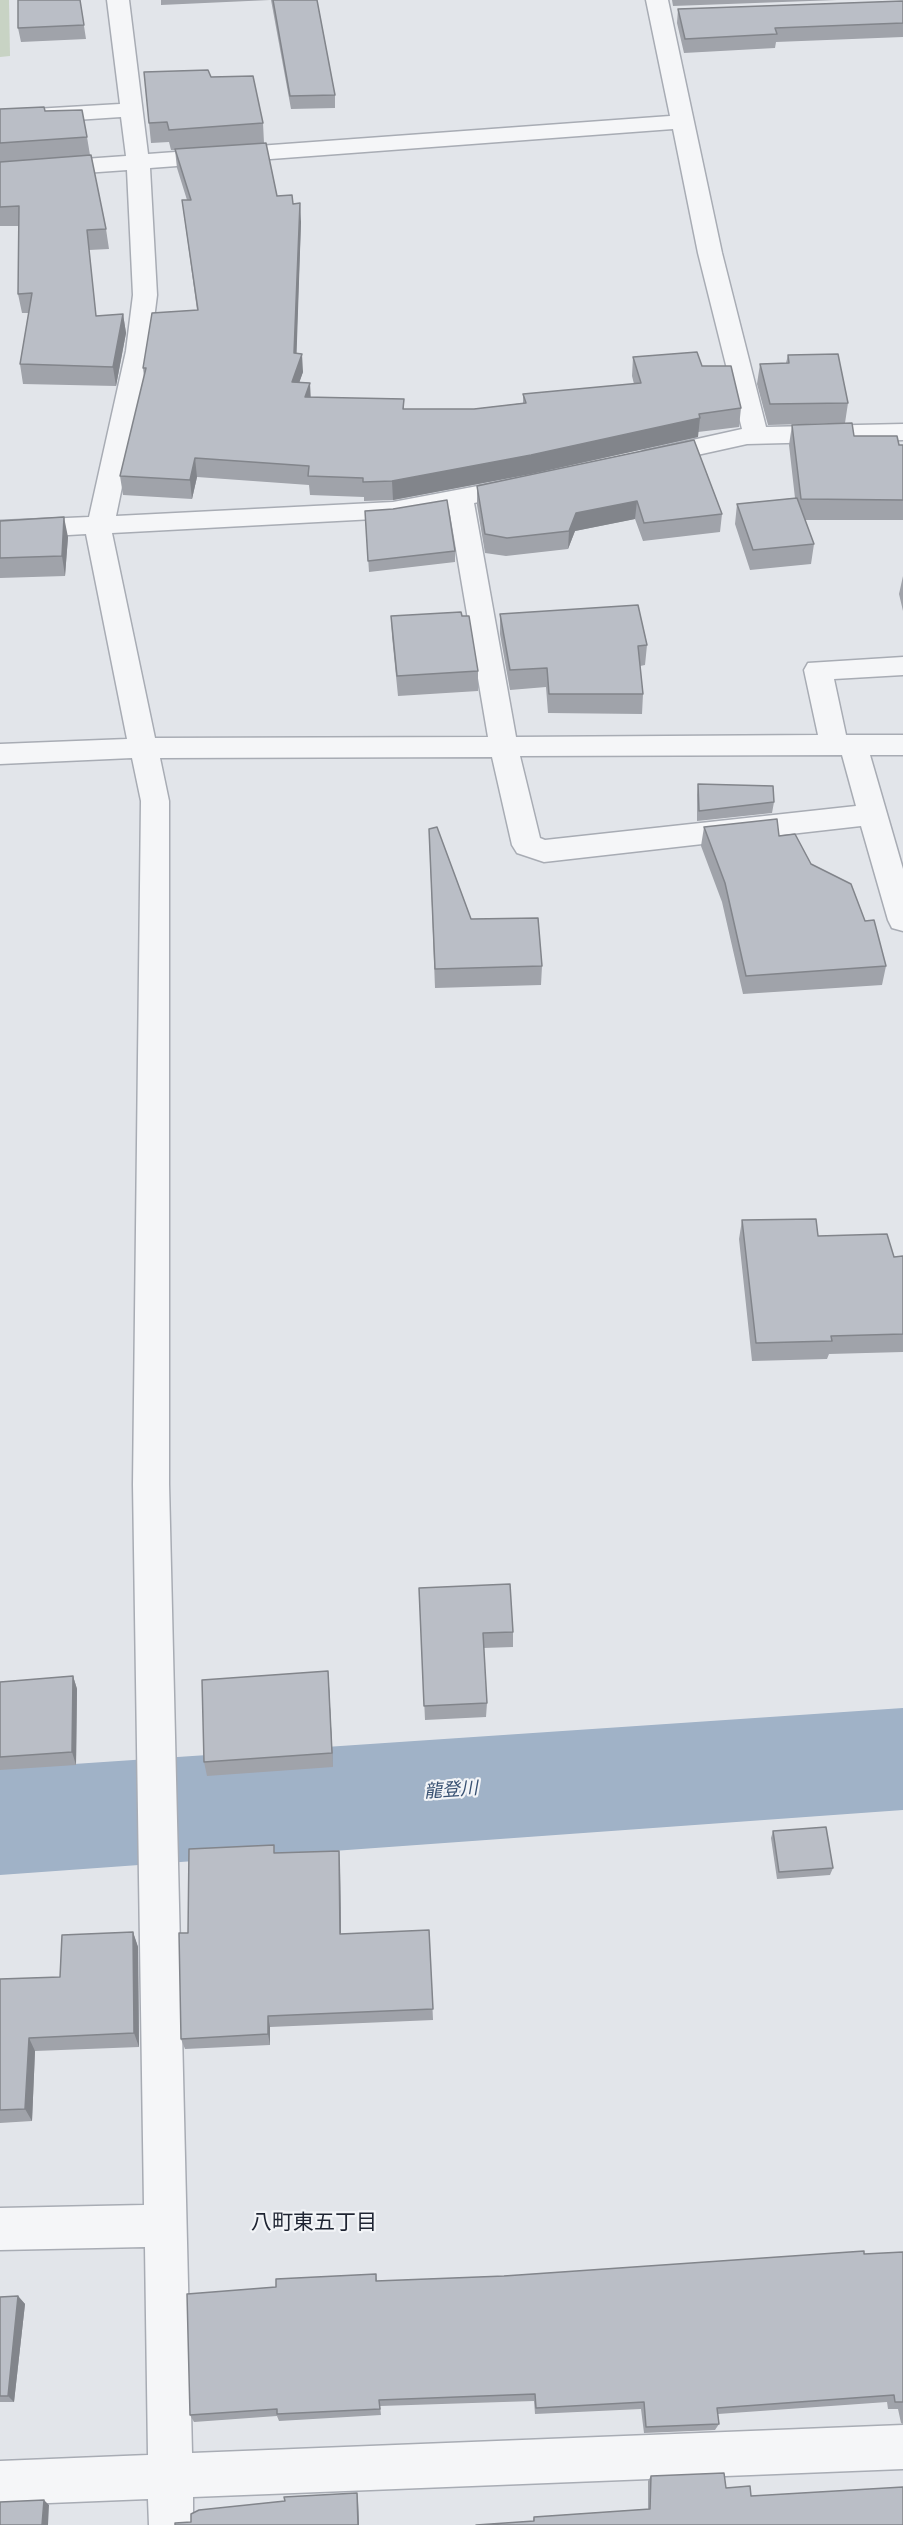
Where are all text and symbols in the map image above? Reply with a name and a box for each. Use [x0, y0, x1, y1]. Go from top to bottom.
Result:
water label: 龍登川 [423, 1778, 479, 1804]
district label: 八町東五丁目 [251, 2211, 377, 2237]

